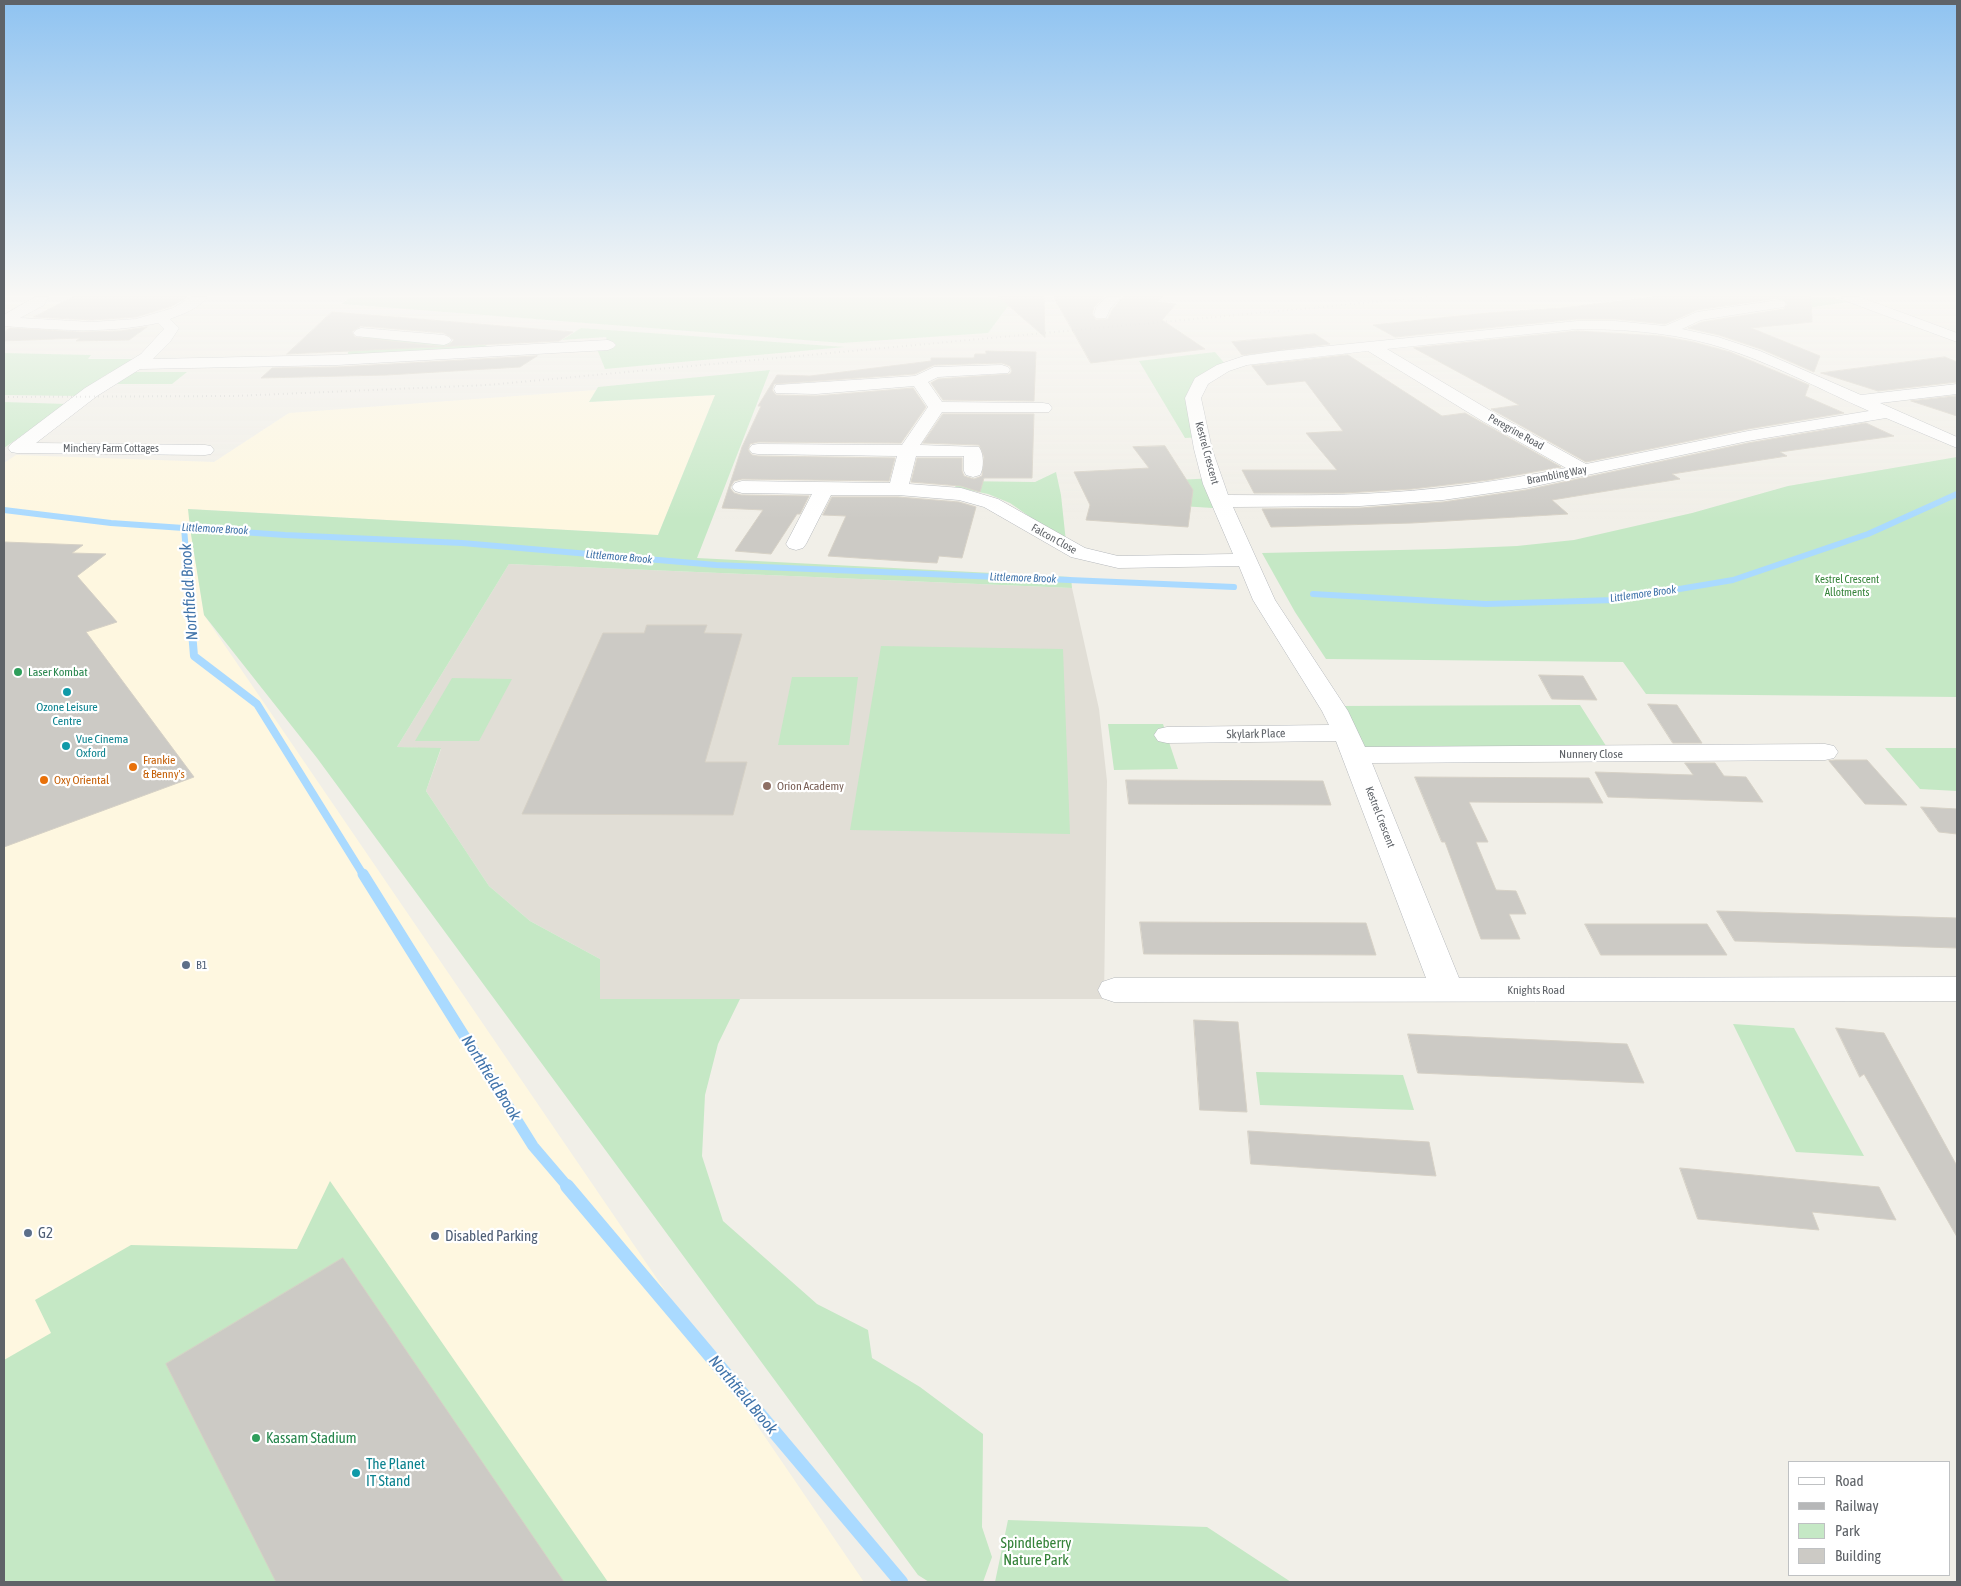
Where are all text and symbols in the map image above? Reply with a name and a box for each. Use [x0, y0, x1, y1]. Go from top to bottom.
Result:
street label: Peregrine Road [1486, 411, 1546, 453]
street label: Kestrel Crescent [1192, 420, 1222, 486]
street label: Minchery Farm Cottages [63, 442, 159, 456]
street label: Brambling Way [1526, 463, 1588, 487]
water label: Littlemore Brook [181, 521, 249, 537]
street label: Falcon Close [1029, 521, 1079, 557]
water label: Northfield Brook [176, 543, 202, 641]
water label: Littlemore Brook [585, 548, 653, 566]
water label: Littlemore Brook [989, 570, 1057, 586]
park label: Kestrel Crescent Allotments [1815, 573, 1879, 599]
water label: Littlemore Brook [1609, 583, 1677, 605]
place label: Laser Kombat [28, 665, 88, 679]
marker: Laser Kombat [12, 666, 24, 678]
marker: Ozone Leisure Centre [61, 686, 73, 698]
place label: Ozone Leisure Centre [36, 700, 98, 728]
street label: Skylark Place [1226, 726, 1286, 742]
place label: Vue Cinema Oxford [76, 732, 128, 760]
marker: Vue Cinema Oxford [60, 740, 72, 752]
street label: Nunnery Close [1559, 747, 1623, 761]
place label: Frankie & Benny's [143, 753, 185, 781]
marker: Frankie & Benny's [127, 761, 139, 773]
place label: Oxy Oriental [54, 773, 109, 787]
marker: Oxy Oriental [38, 774, 50, 786]
place label: Orion Academy [777, 779, 844, 793]
marker: Orion Academy [761, 780, 773, 792]
street label: Kestrel Crescent [1362, 785, 1398, 849]
place label: B1 [196, 958, 207, 972]
marker: B1 [180, 959, 192, 971]
street label: Knights Road [1507, 983, 1565, 997]
water label: Northfield Brook [457, 1032, 525, 1124]
place label: G2 [38, 1224, 53, 1242]
marker: G2 [22, 1227, 34, 1239]
place label: Disabled Parking [445, 1227, 538, 1245]
marker: Disabled Parking [429, 1230, 441, 1242]
water label: Northfield Brook [704, 1352, 782, 1438]
place label: Kassam Stadium [266, 1429, 357, 1447]
marker: Kassam Stadium [250, 1432, 262, 1444]
place label: The Planet IT Stand [366, 1455, 425, 1490]
legend [1788, 1461, 1951, 1576]
marker: The Planet IT Stand [350, 1467, 362, 1479]
text: Road [1835, 1472, 1864, 1489]
text: Railway [1835, 1497, 1879, 1514]
text: Park [1835, 1522, 1860, 1539]
park label: Spindleberry Nature Park [1001, 1534, 1071, 1569]
text: Building [1835, 1547, 1881, 1564]

